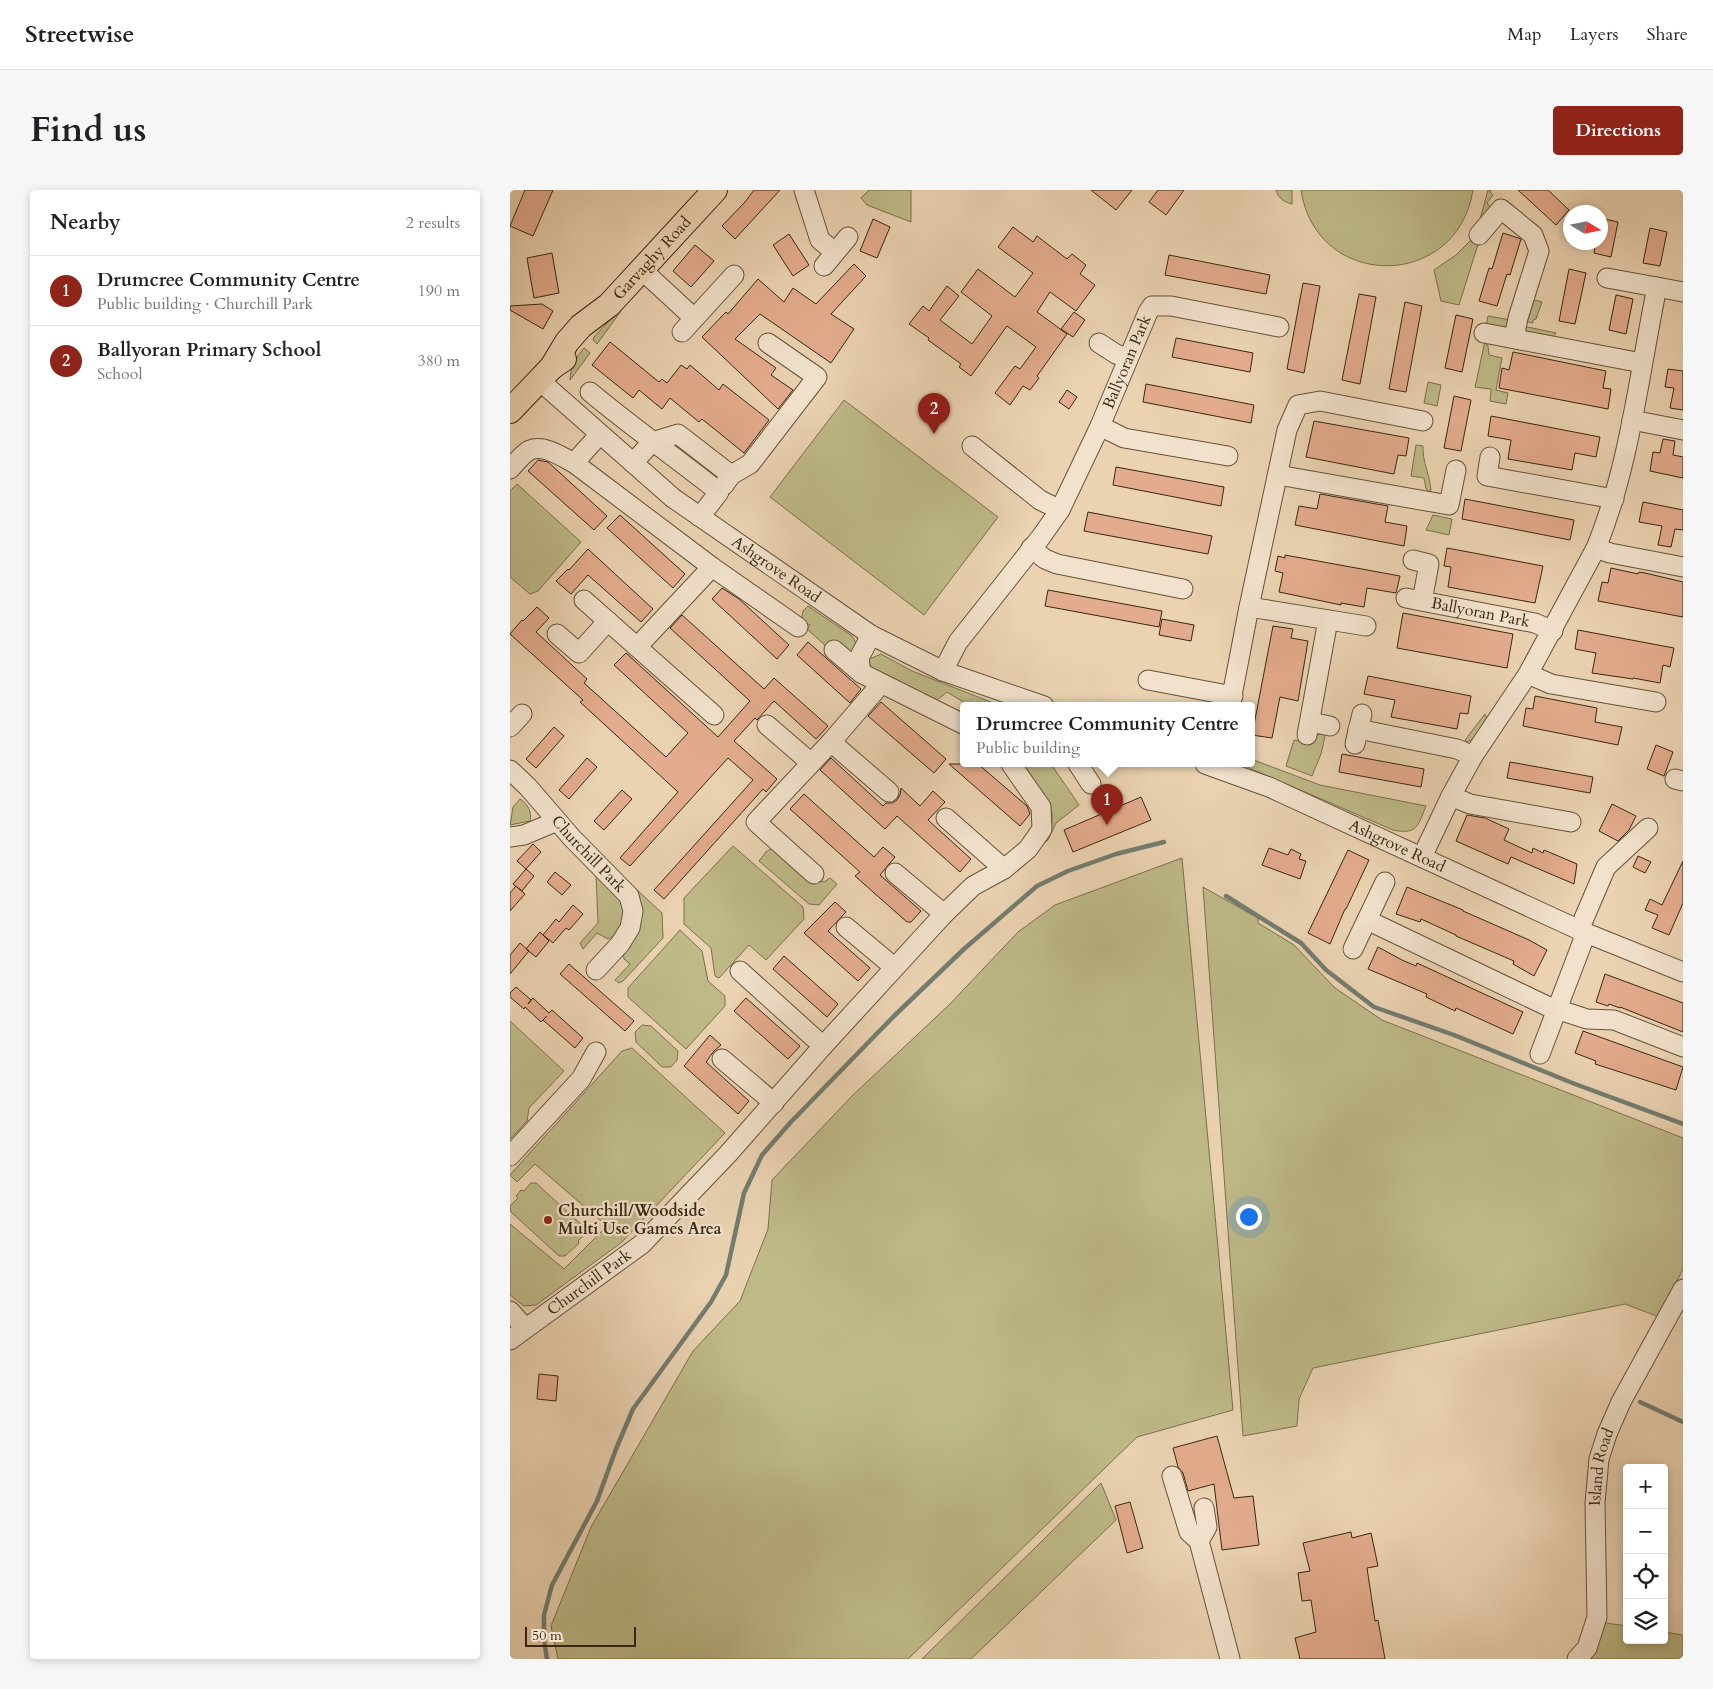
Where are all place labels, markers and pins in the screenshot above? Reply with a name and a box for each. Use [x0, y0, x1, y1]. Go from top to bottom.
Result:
pin: 2 [918, 393, 950, 434]
pin: 1 [1091, 784, 1123, 825]
place label: Churchill/Woodside Multi Use Games Area [558, 1200, 722, 1240]
marker: Churchill/Woodside Multi Use Games Area [542, 1214, 554, 1226]

